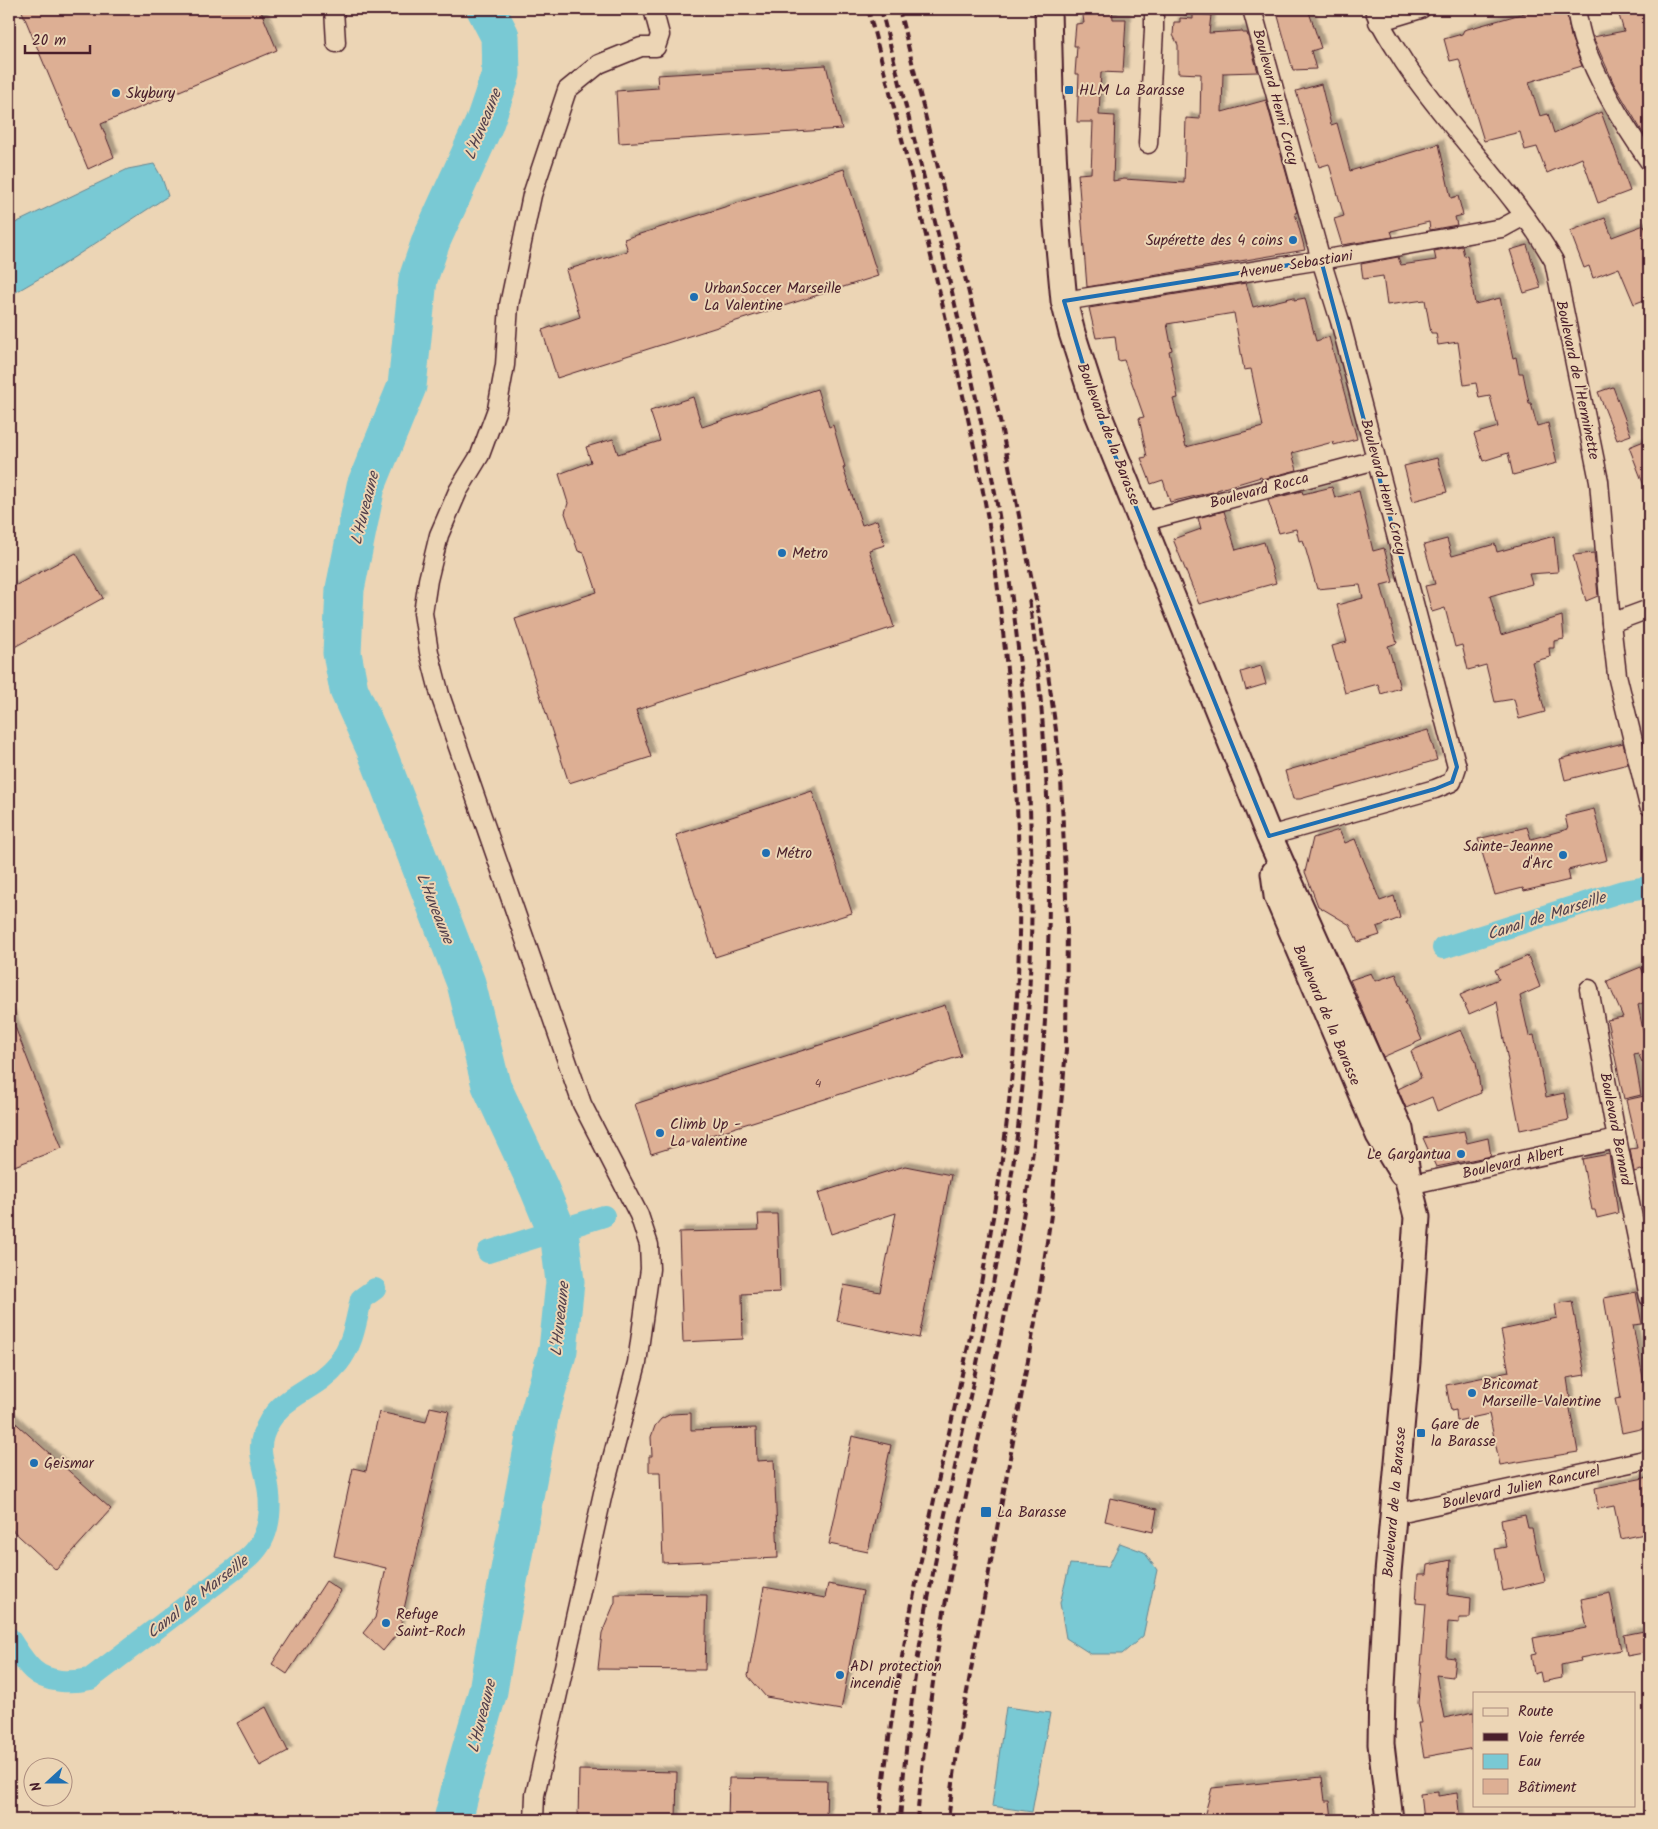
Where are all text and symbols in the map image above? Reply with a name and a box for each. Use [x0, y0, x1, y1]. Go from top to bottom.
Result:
scale bar [25, 22, 90, 54]
street label: Boulevard Henri Crocy [1245, 27, 1305, 169]
text: 20 m [32, 29, 66, 53]
place label: HLM La Barasse [1079, 79, 1185, 103]
place label: Skybury [126, 82, 176, 106]
water label: L'Huveaune [458, 84, 510, 164]
marker: HLM La Barasse [1063, 84, 1075, 96]
marker: Skybury [110, 87, 122, 99]
place label: Supérette des 4 coins [1146, 229, 1284, 253]
marker: Supérette des 4 coins [1287, 234, 1299, 246]
street label: Avenue Sebastiani [1238, 244, 1356, 286]
place label: UrbanSoccer Marseille La Valentine [704, 277, 842, 318]
marker: UrbanSoccer Marseille La Valentine [688, 291, 700, 303]
street label: Boulevard de l'Herminette [1548, 298, 1606, 462]
street label: Boulevard de la Barasse [1070, 360, 1146, 509]
street label: Boulevard Henri Crocy [1353, 417, 1413, 559]
street label: Boulevard Rocca [1207, 466, 1312, 516]
water label: L'Huveaune [344, 468, 387, 547]
place label: Metro [792, 542, 828, 566]
marker: Metro [776, 547, 788, 559]
place label: Sainte-Jeanne d'Arc [1463, 835, 1553, 876]
place label: Métro [776, 842, 812, 866]
marker: Métro [760, 847, 772, 859]
marker: Sainte-Jeanne d'Arc [1557, 849, 1569, 861]
water label: L'Huveaune [409, 869, 461, 949]
water label: Canal de Marseille [1484, 885, 1611, 947]
street label: Boulevard de la Barasse [1286, 941, 1367, 1090]
street label: Boulevard Bernard [1592, 1071, 1638, 1188]
house number: 4 [815, 1074, 822, 1093]
place label: Climb Up - La valentine [670, 1113, 747, 1154]
marker: Climb Up - La valentine [654, 1127, 666, 1139]
street label: Boulevard Albert [1460, 1140, 1567, 1186]
place label: Le Gargantua [1367, 1143, 1451, 1167]
marker: Le Gargantua [1455, 1148, 1467, 1160]
water label: L'Huveaune [544, 1279, 577, 1357]
place label: Bricomat Marseille-Valentine [1482, 1373, 1601, 1414]
marker: Bricomat Marseille-Valentine [1466, 1387, 1478, 1399]
place label: Gare de la Barasse [1431, 1413, 1496, 1454]
street label: Boulevard de la Barasse [1376, 1426, 1414, 1578]
marker: Gare de la Barasse [1415, 1427, 1427, 1439]
place label: Geismar [44, 1452, 95, 1476]
marker: Geismar [28, 1457, 40, 1469]
street label: Boulevard Julien Rancurel [1440, 1459, 1603, 1516]
place label: La Barasse [997, 1501, 1067, 1525]
marker: La Barasse [979, 1505, 993, 1519]
water label: Canal de Marseille [142, 1548, 256, 1645]
place label: Refuge Saint-Roch [396, 1603, 466, 1644]
marker: Refuge Saint-Roch [380, 1617, 392, 1629]
place label: ADI protection incendie [850, 1655, 942, 1696]
marker: ADI protection incendie [834, 1669, 846, 1681]
water label: L'Huveaune [461, 1676, 504, 1755]
legend [1473, 1692, 1636, 1806]
text: Route [1518, 1700, 1554, 1724]
text: Voie ferrée [1518, 1726, 1585, 1750]
text: Eau [1518, 1750, 1541, 1774]
north arrow [22, 1756, 72, 1806]
text: Bâtiment [1518, 1776, 1577, 1800]
text: N [25, 1778, 49, 1794]

